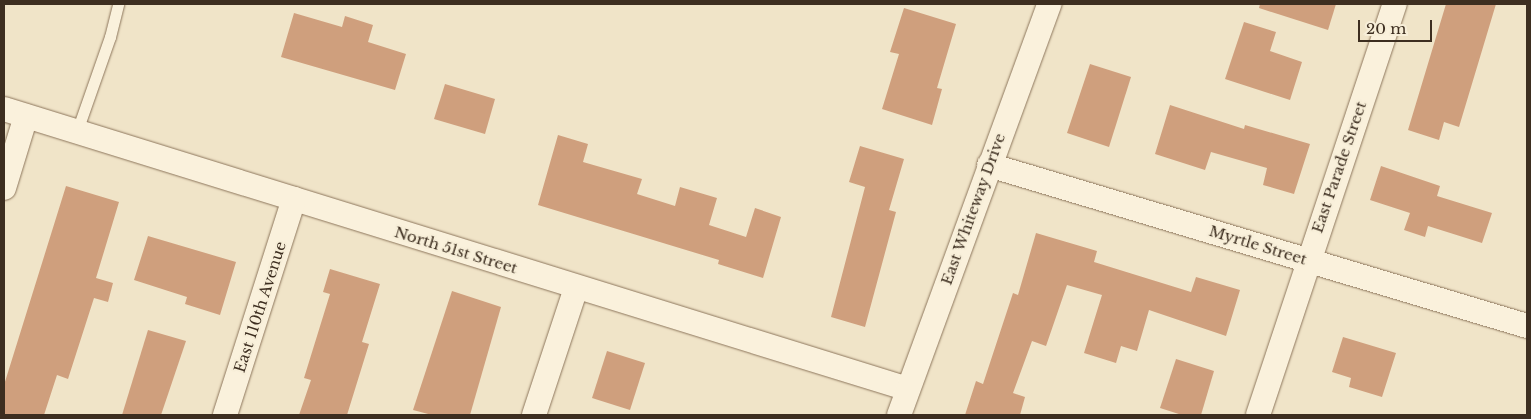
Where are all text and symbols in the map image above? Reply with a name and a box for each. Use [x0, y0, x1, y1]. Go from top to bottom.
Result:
scale bar [1361, 10, 1435, 42]
text: 20 m [1366, 19, 1406, 38]
street label: East Parade Street [1308, 99, 1370, 235]
street label: East Whiteway Drive [937, 130, 1009, 288]
street label: Myrtle Street [1207, 222, 1309, 268]
street label: North 51st Street [392, 223, 520, 277]
street label: East 110th Avenue [230, 239, 290, 375]

